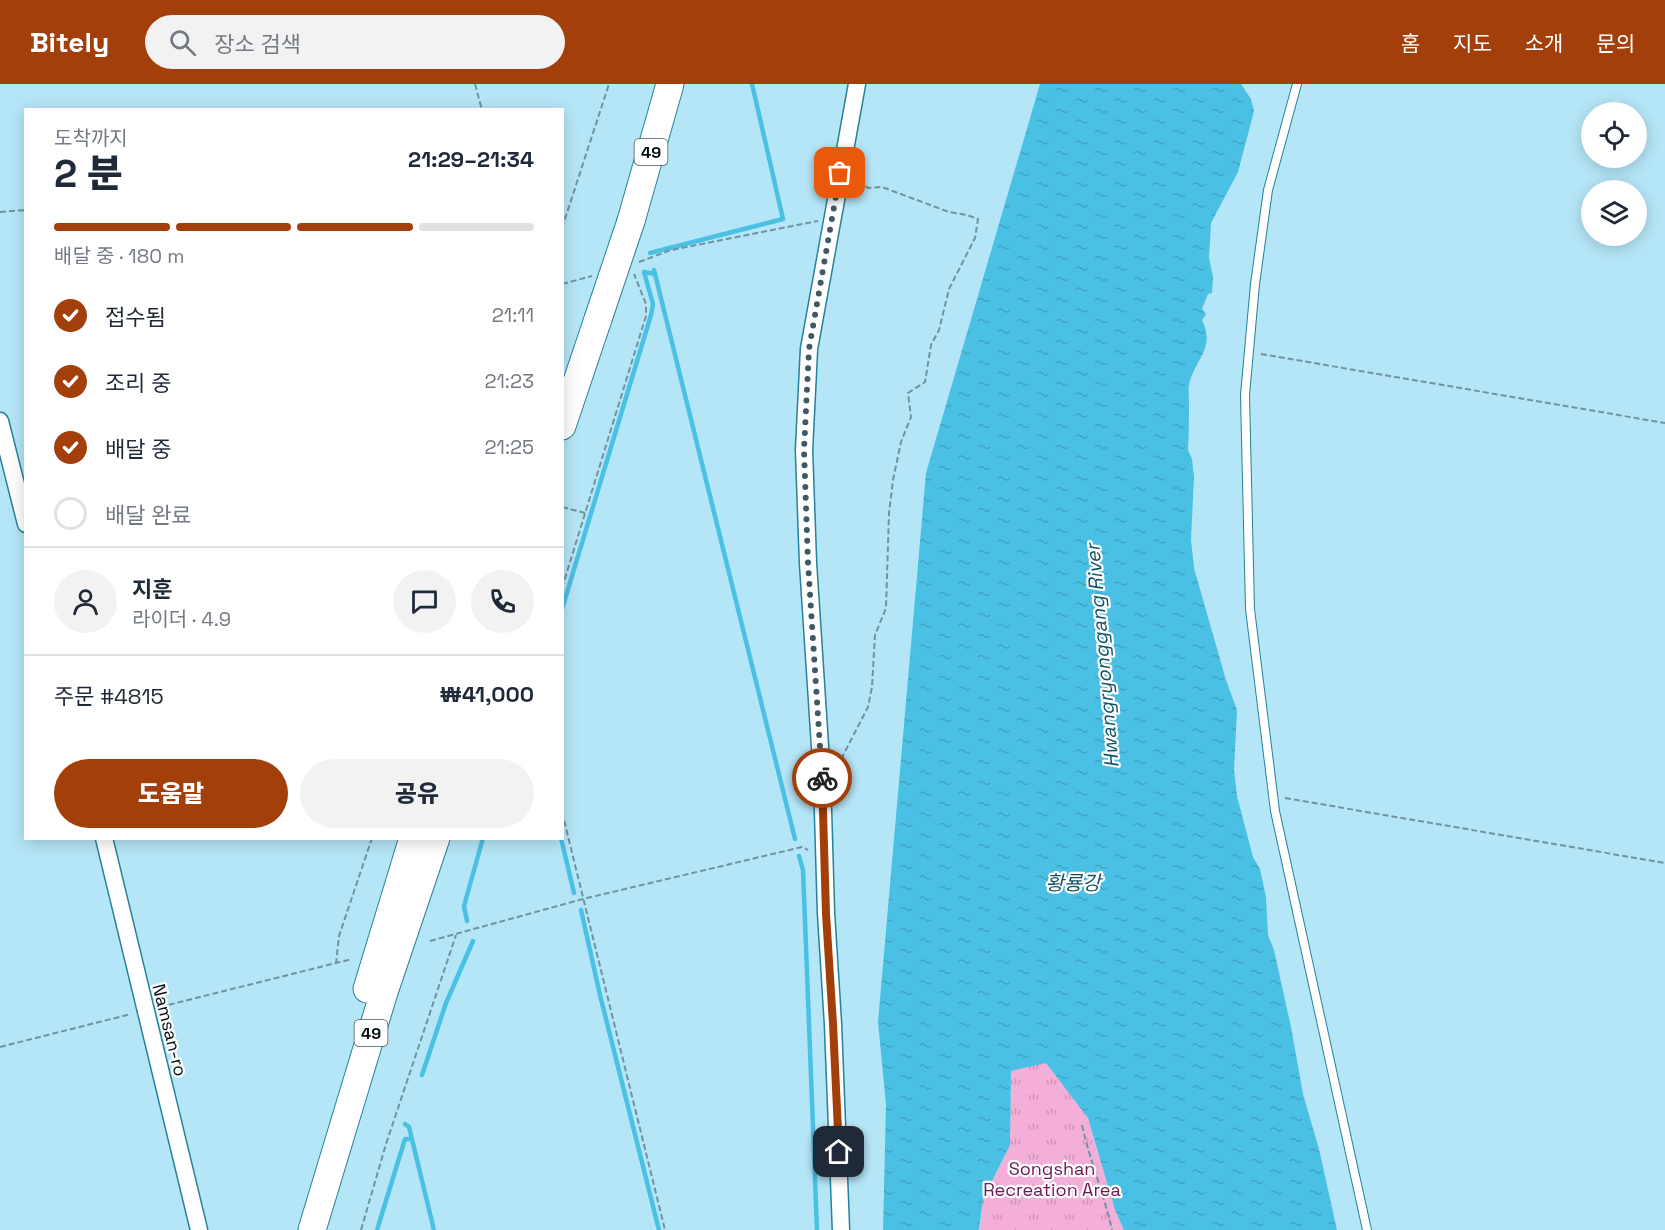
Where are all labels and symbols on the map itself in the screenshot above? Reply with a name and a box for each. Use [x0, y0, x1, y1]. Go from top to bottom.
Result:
road number: 49 [634, 139, 668, 165]
pin [814, 147, 865, 198]
water label: Hwangryonggang River [1079, 541, 1125, 769]
courier [792, 748, 852, 808]
water label: 황룡강 [1045, 870, 1103, 896]
street label: Namsan-ro [147, 981, 193, 1079]
road number: 49 [354, 1020, 388, 1046]
pin [813, 1126, 864, 1177]
park label: Songshan Recreation Area [983, 1157, 1121, 1201]

